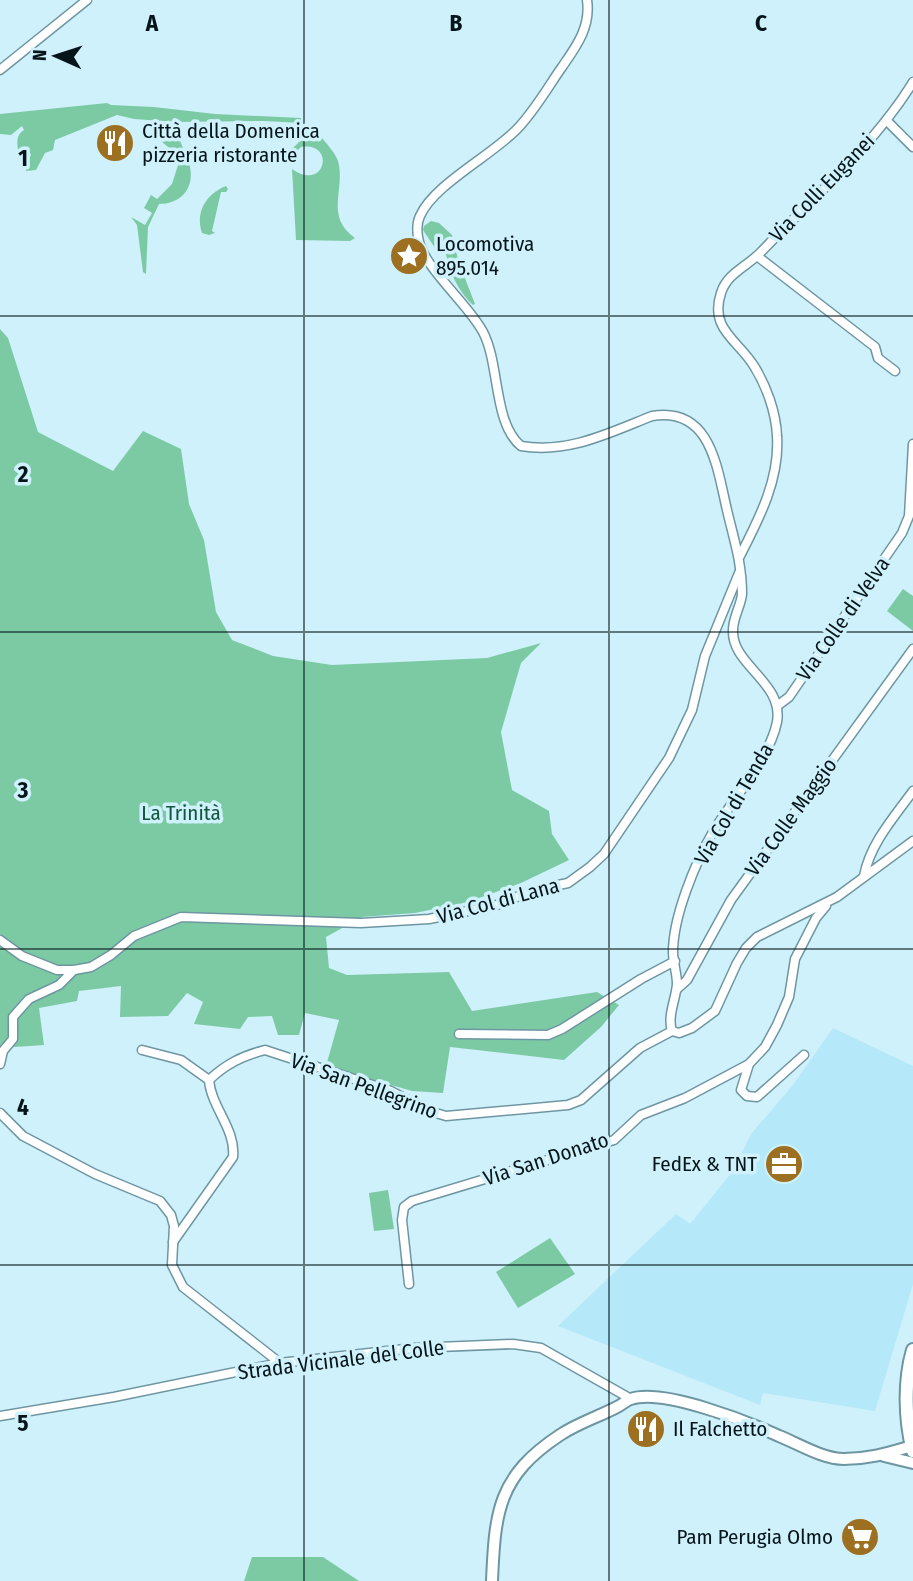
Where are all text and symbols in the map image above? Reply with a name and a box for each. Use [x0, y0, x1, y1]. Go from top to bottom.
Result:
text: A [145, 9, 159, 37]
text: B [450, 9, 463, 37]
text: C [755, 9, 767, 37]
north arrow [21, 21, 91, 91]
text: N [28, 49, 51, 61]
place label: Città della Domenica pizzeria ristorante [142, 118, 320, 168]
restaurant icon: Città della Domenica pizzeria ristorante [94, 122, 136, 164]
street label: Via Colli Euganei [764, 128, 880, 248]
text: 1 [18, 144, 28, 172]
place label: Locomotiva 895.014 [436, 231, 534, 281]
place icon: Locomotiva 895.014 [388, 235, 430, 277]
text: 2 [17, 460, 29, 488]
street label: Via Colle di Velva [791, 552, 895, 686]
street label: Via Col di Tenda [689, 739, 779, 869]
street label: Via Colle Maggio [739, 753, 843, 881]
text: 3 [17, 776, 29, 804]
park label: La Trinità [141, 800, 221, 826]
street label: Via Col di Lana [434, 872, 562, 930]
street label: Via San Pellegrino [287, 1047, 441, 1125]
text: 4 [17, 1093, 29, 1121]
street label: Via San Donato [480, 1127, 612, 1191]
office icon: FedEx & TNT [763, 1143, 805, 1185]
place label: FedEx & TNT [652, 1151, 757, 1177]
street label: Strada Vicinale del Colle [236, 1334, 446, 1386]
restaurant icon: Il Falchetto [625, 1408, 667, 1450]
text: 5 [17, 1409, 29, 1437]
place label: Il Falchetto [673, 1416, 767, 1442]
supermarket icon: Pam Perugia Olmo [839, 1516, 881, 1558]
place label: Pam Perugia Olmo [676, 1524, 833, 1550]

